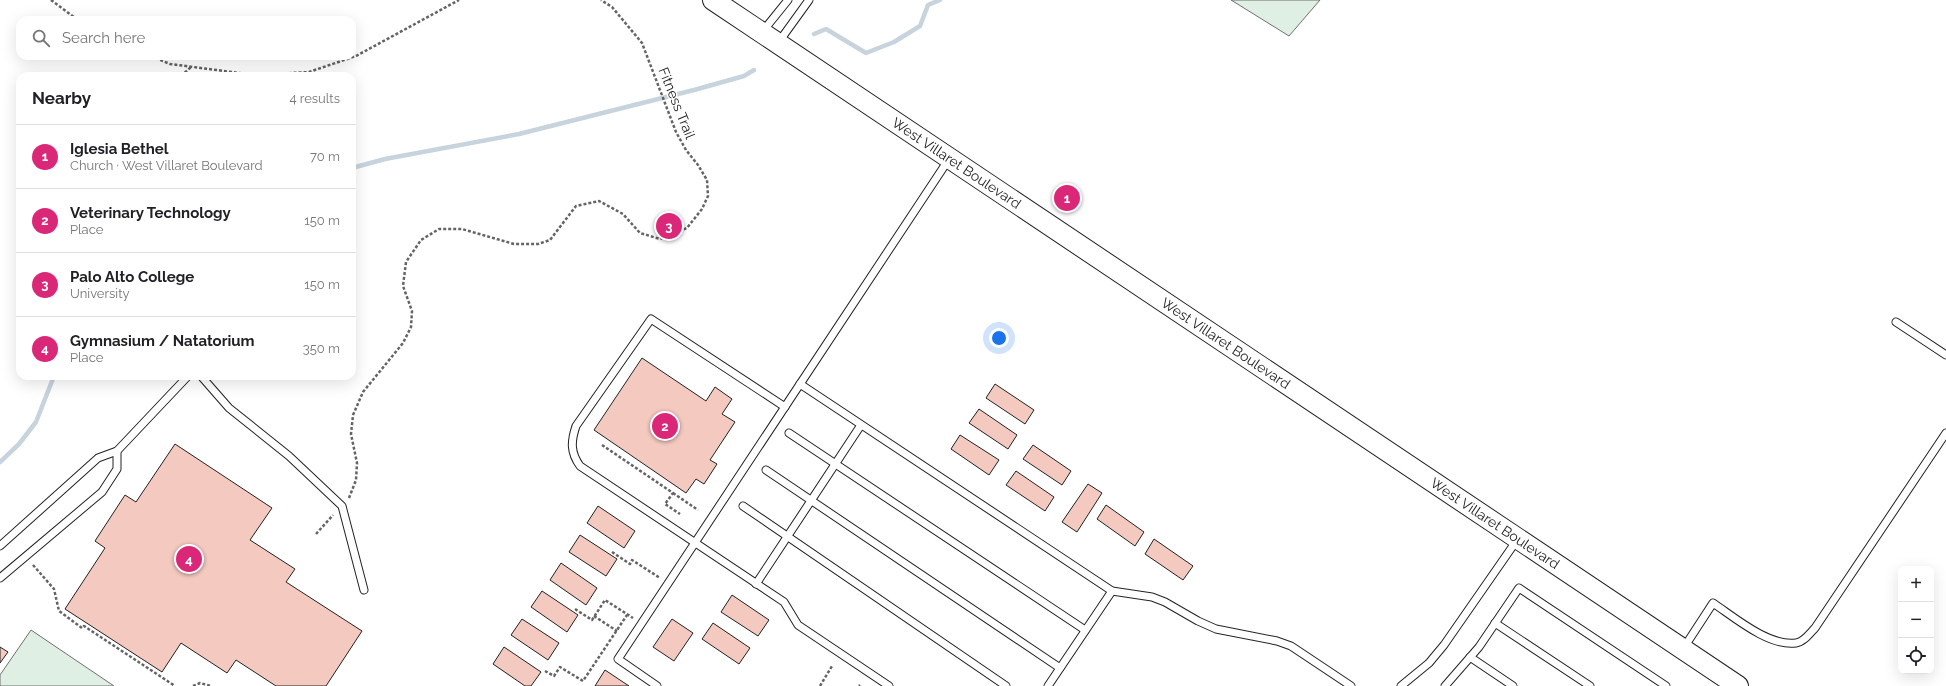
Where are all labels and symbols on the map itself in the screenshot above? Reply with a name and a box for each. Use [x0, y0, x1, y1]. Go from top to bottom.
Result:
street label: Fitness Trail [655, 65, 699, 141]
street label: West Villaret Boulevard [889, 114, 1024, 212]
pin: 1 [1054, 183, 1080, 213]
pin: 3 [656, 211, 682, 241]
street label: West Villaret Boulevard [1158, 294, 1293, 392]
your location [989, 328, 1009, 348]
pin: 2 [652, 411, 678, 441]
street label: West Villaret Boulevard [1428, 475, 1563, 572]
pin: 4 [176, 544, 202, 574]

